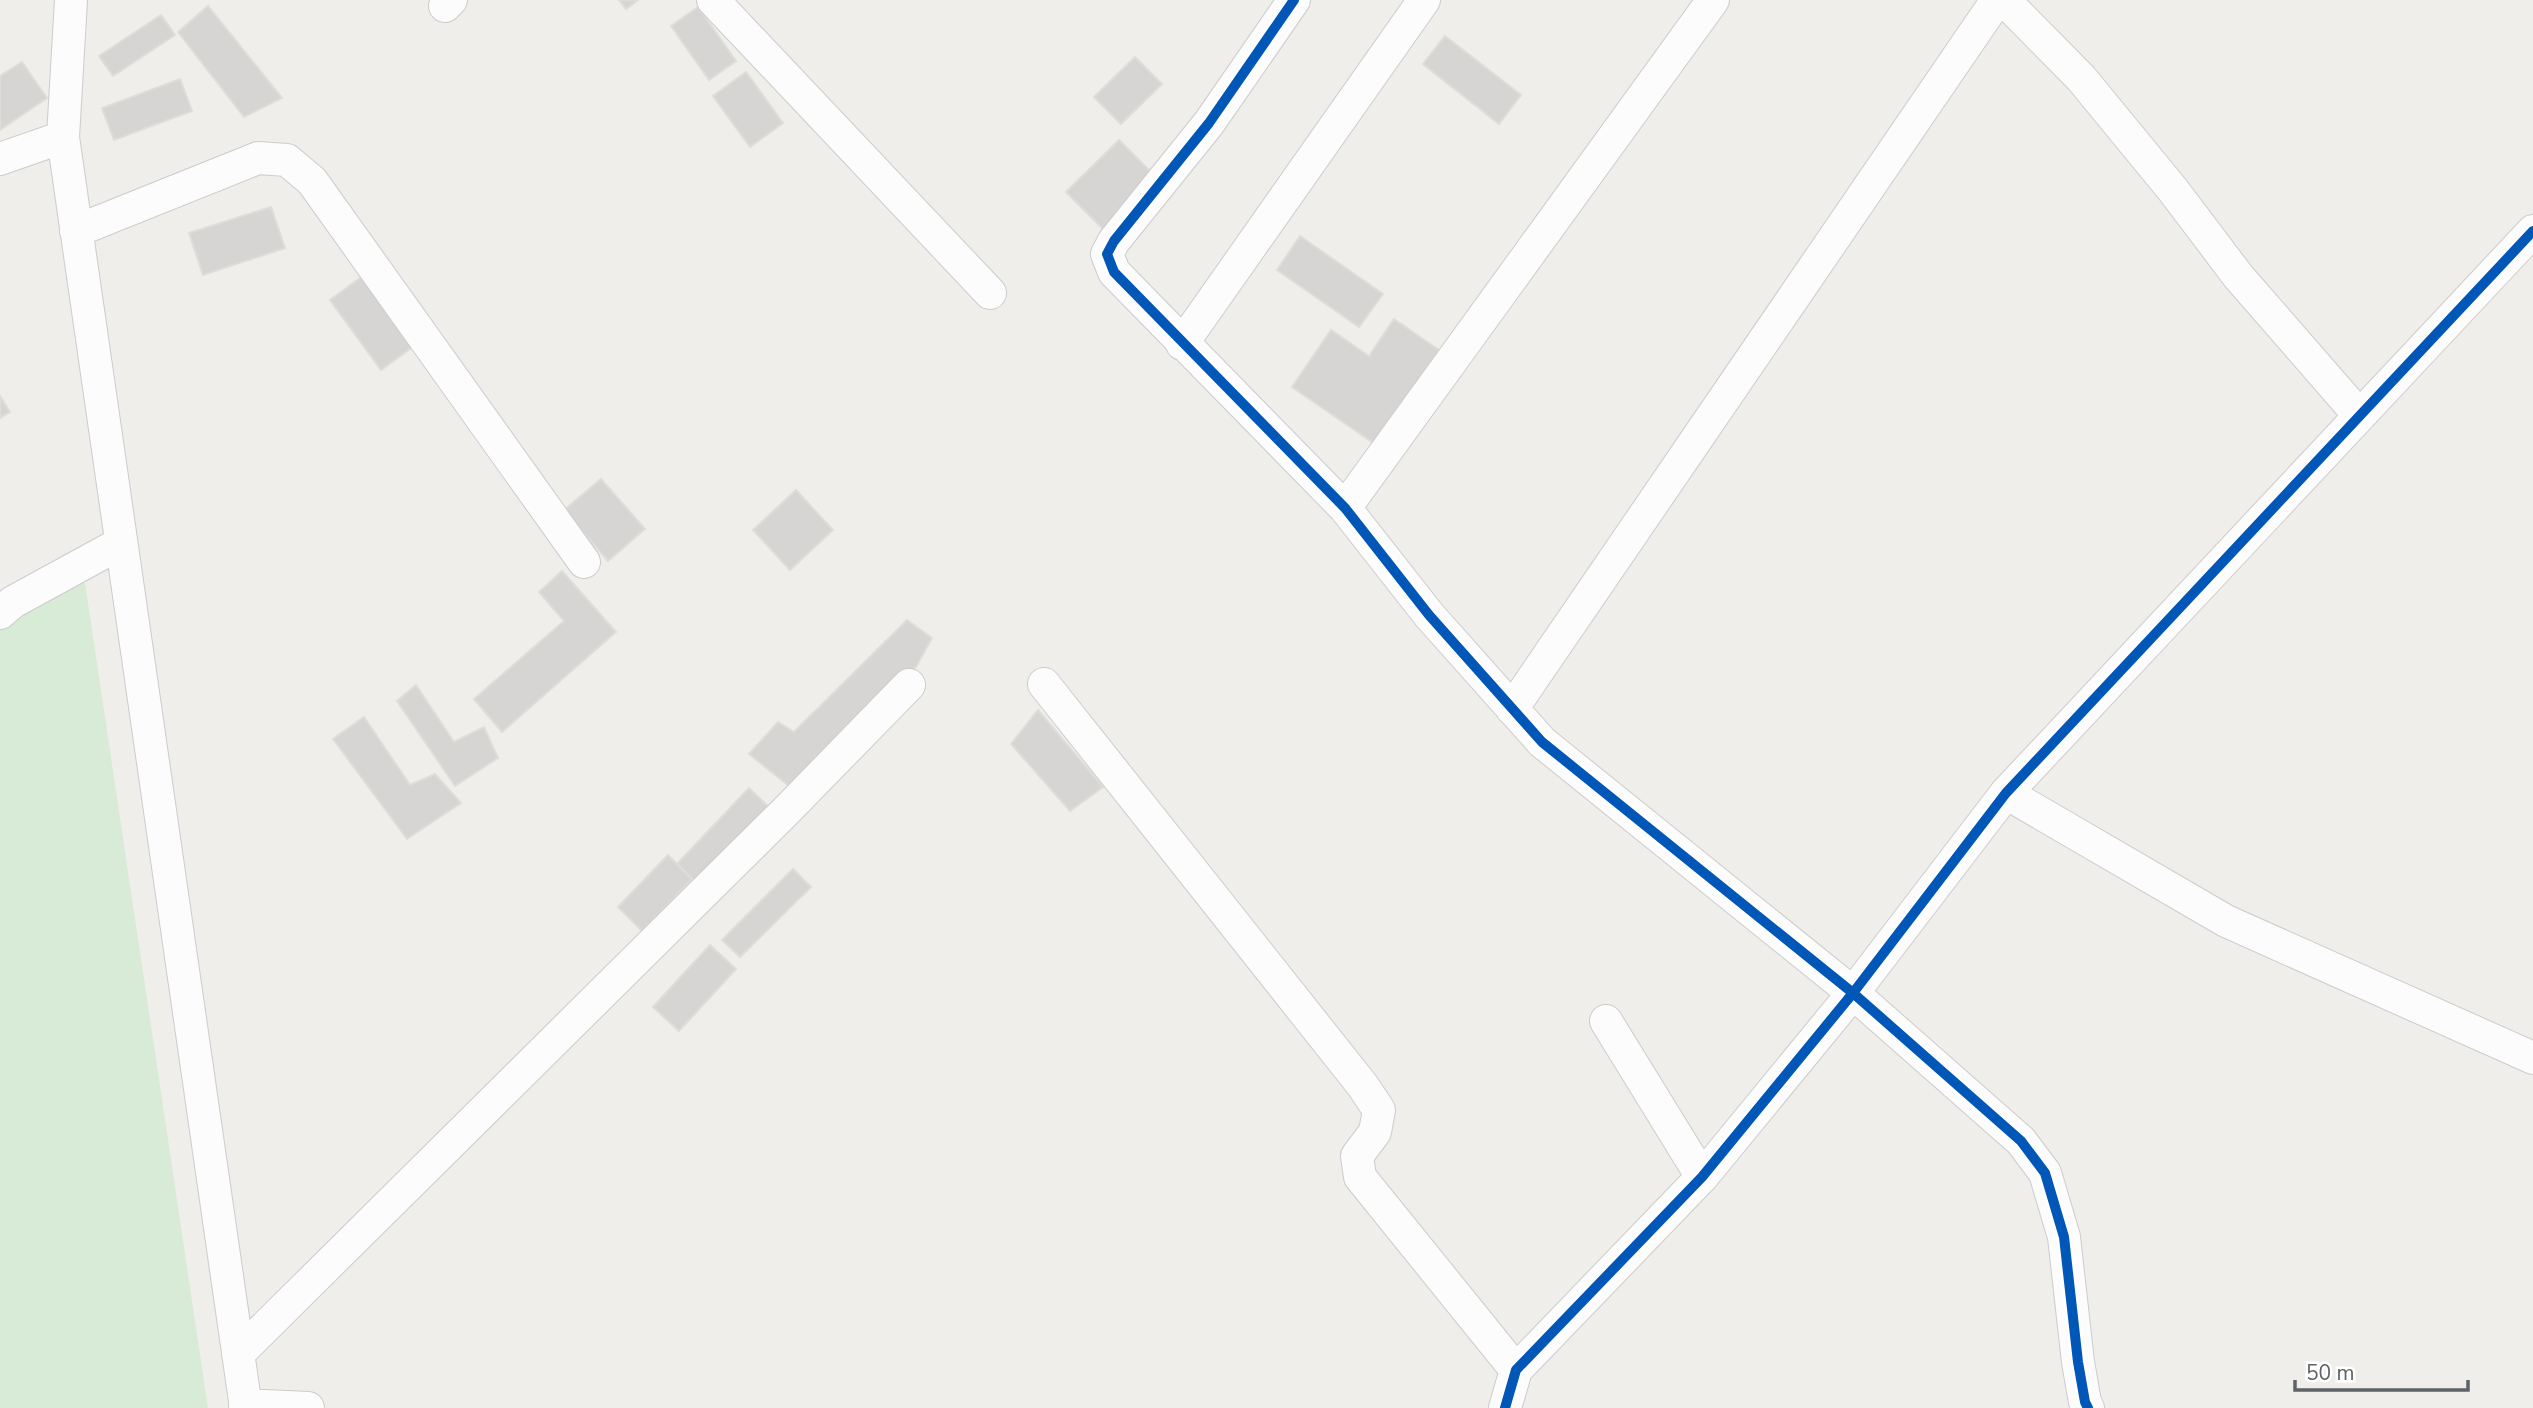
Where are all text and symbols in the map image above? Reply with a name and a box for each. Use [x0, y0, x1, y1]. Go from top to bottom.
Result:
scale bar [2295, 1348, 2468, 1392]
text: 50 m [2306, 1359, 2355, 1387]

